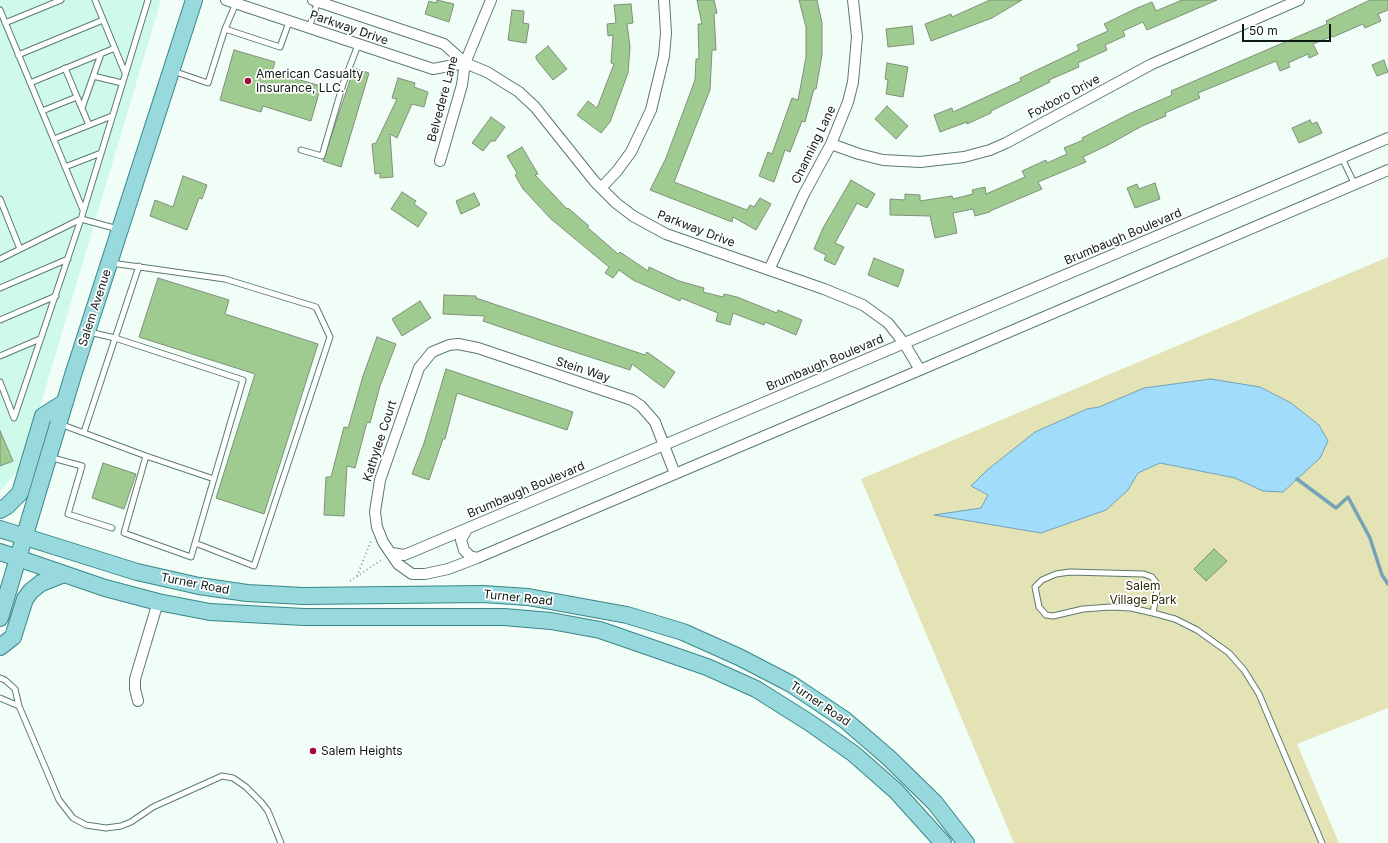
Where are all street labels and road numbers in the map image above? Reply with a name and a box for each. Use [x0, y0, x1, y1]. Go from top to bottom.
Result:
street label: Parkway Drive [308, 8, 390, 48]
street label: Belvedere Lane [425, 55, 461, 143]
street label: Foxboro Drive [1026, 72, 1102, 122]
street label: Channing Lane [789, 104, 839, 186]
street label: Brumbaugh Boulevard [1062, 206, 1184, 268]
street label: Parkway Drive [655, 208, 737, 250]
street label: Salem Avenue [76, 268, 114, 348]
street label: Brumbaugh Boulevard [764, 332, 886, 394]
street label: Stein Way [554, 354, 612, 386]
street label: Kathylee Court [360, 399, 400, 483]
street label: Brumbaugh Boulevard [465, 459, 587, 521]
street label: Turner Road [159, 570, 231, 598]
street label: Turner Road [483, 587, 553, 609]
street label: Turner Road [787, 679, 853, 729]

